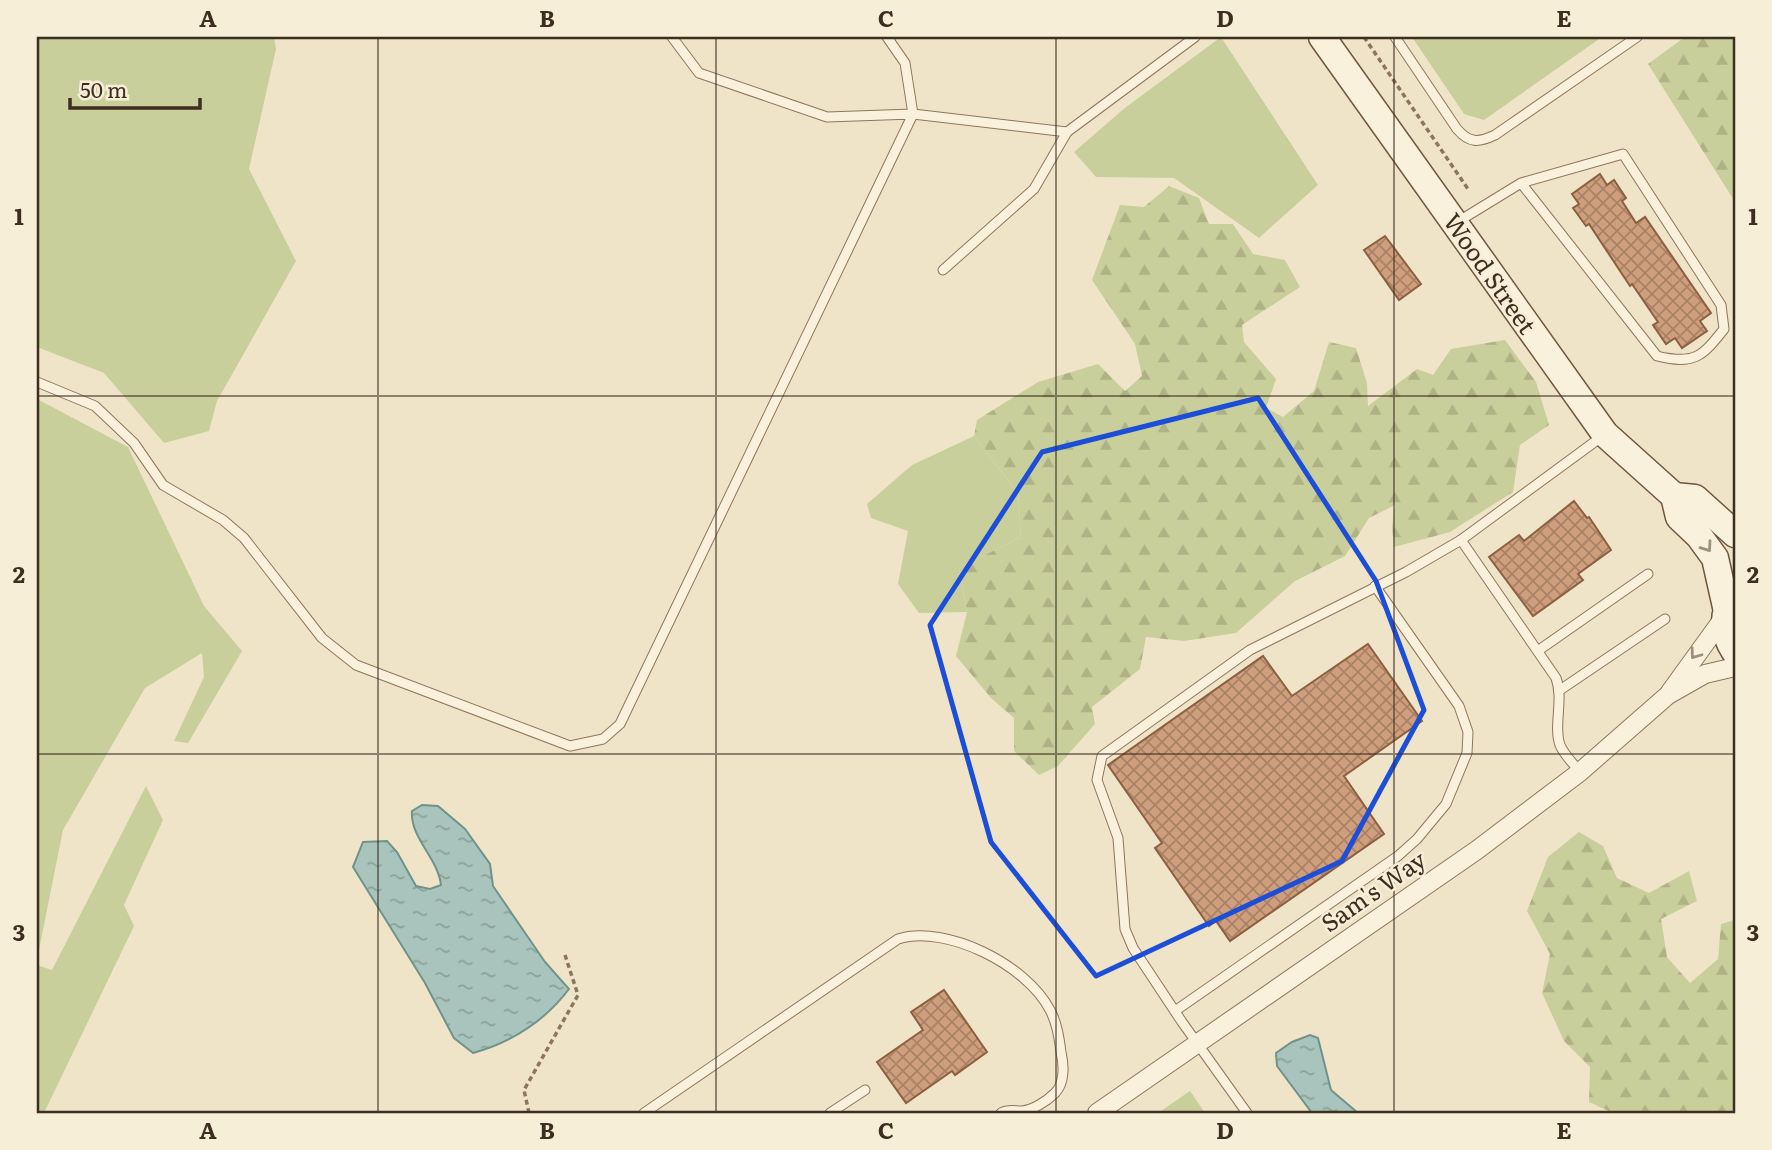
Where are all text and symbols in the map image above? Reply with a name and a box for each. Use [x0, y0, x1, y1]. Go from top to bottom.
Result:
text: A [199, 0, 217, 34]
text: B [539, 0, 555, 34]
text: C [878, 0, 894, 34]
text: D [1216, 0, 1234, 34]
text: E [1556, 0, 1572, 34]
scale bar [70, 66, 200, 110]
text: 50 m [80, 73, 127, 104]
text: 1 [14, 198, 24, 232]
text: 1 [1748, 198, 1758, 232]
street label: Wood Street [1436, 205, 1546, 340]
one-way arrow [1699, 539, 1711, 552]
text: 2 [13, 556, 25, 590]
text: 2 [1747, 556, 1759, 590]
one-way arrow [1691, 647, 1703, 659]
street label: Sam's Way [1313, 841, 1432, 939]
text: 3 [13, 914, 25, 948]
text: 3 [1747, 914, 1759, 948]
text: A [199, 1112, 217, 1146]
text: B [539, 1112, 555, 1146]
text: C [878, 1112, 894, 1146]
text: D [1216, 1112, 1234, 1146]
text: E [1556, 1112, 1572, 1146]

